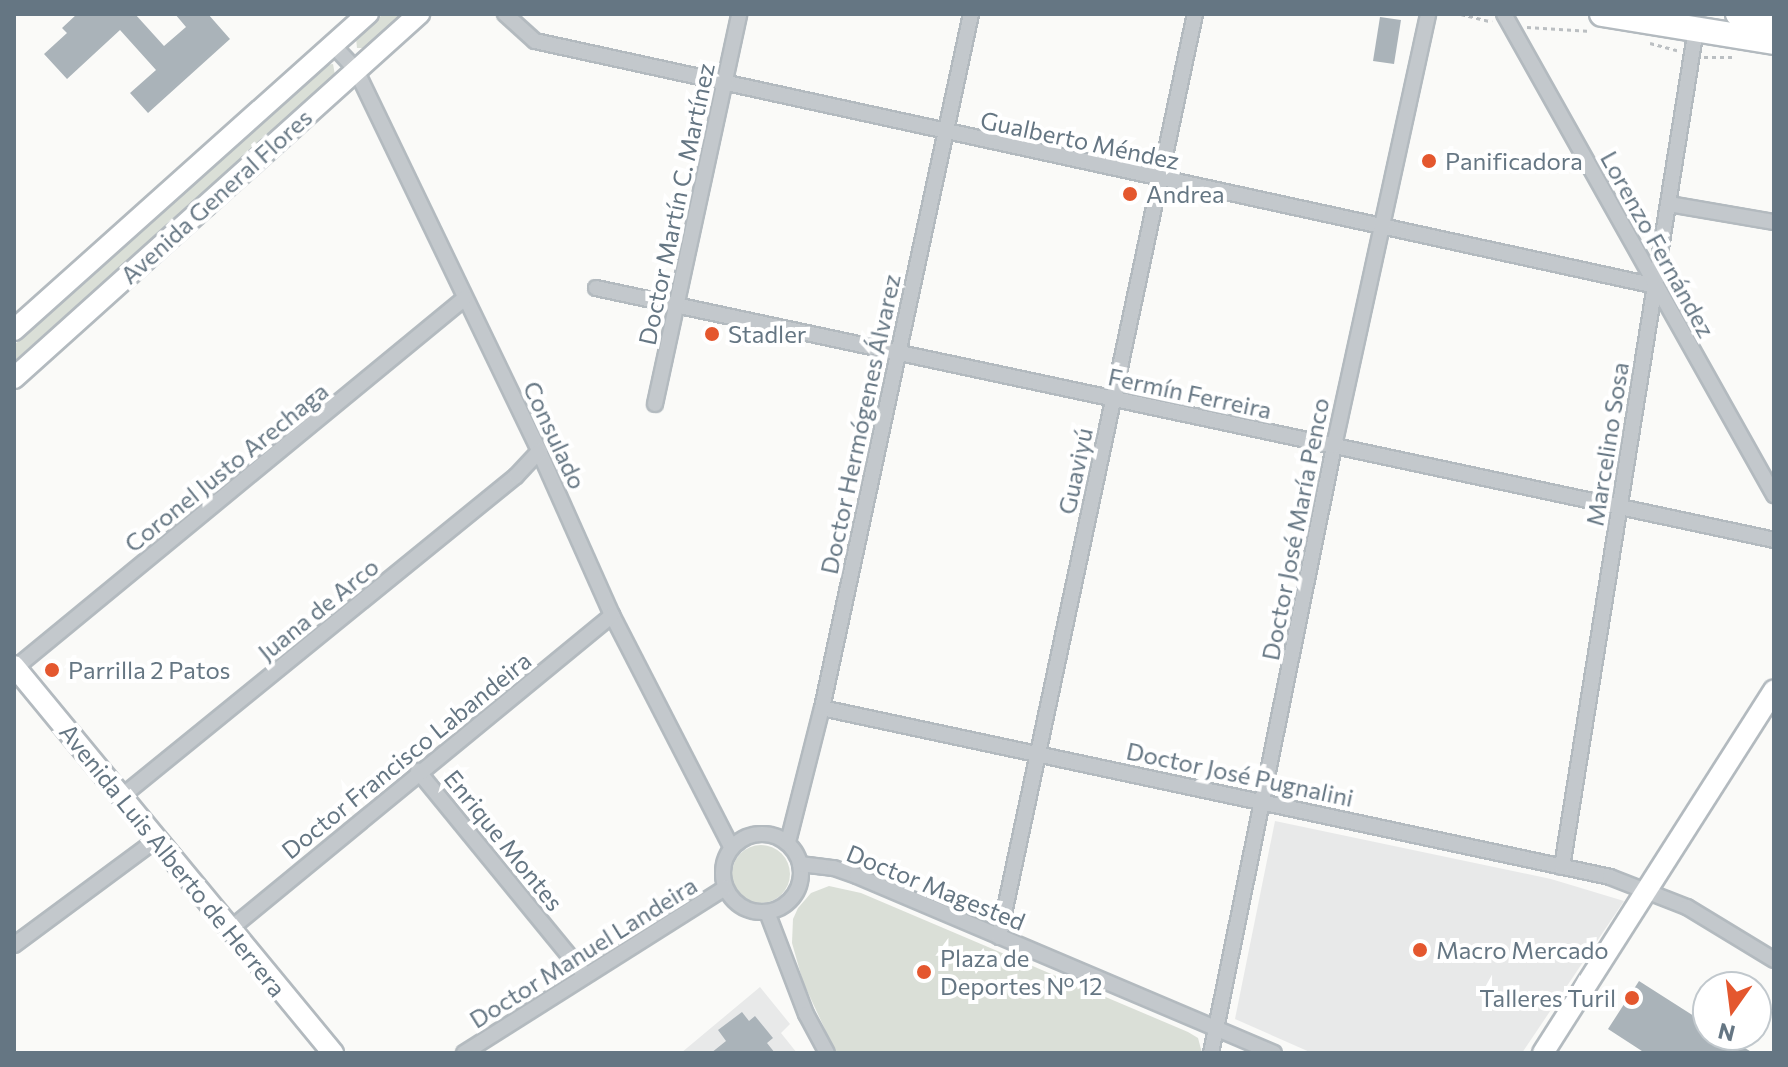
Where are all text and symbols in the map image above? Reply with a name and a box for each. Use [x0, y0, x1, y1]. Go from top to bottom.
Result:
street label: Doctor Martín C. Martínez [632, 61, 720, 347]
street label: Avenida General Flores [114, 103, 318, 289]
street label: Gualberto Méndez [978, 105, 1182, 175]
street label: Lorenzo Fernández [1595, 146, 1721, 342]
place label: Panificadora [1445, 147, 1583, 175]
marker: Panificadora [1420, 152, 1438, 170]
place label: Andrea [1146, 180, 1225, 208]
marker: Andrea [1121, 185, 1139, 203]
street label: Doctor Hermógenes Álvarez [814, 271, 906, 577]
place label: Stadler [728, 320, 806, 348]
marker: Stadler [703, 325, 721, 343]
street label: Marcelino Sosa [1580, 360, 1634, 528]
street label: Fermín Ferreira [1106, 362, 1274, 424]
street label: Coronel Justo Arechaga [119, 376, 333, 558]
street label: Consulado [517, 376, 593, 494]
street label: Doctor José María Penco [1255, 395, 1335, 663]
street label: Guaviyú [1052, 425, 1098, 517]
street label: Juana de Arco [252, 552, 384, 666]
street label: Doctor Francisco Labandeira [276, 646, 536, 864]
place label: Parrilla 2 Patos [68, 656, 230, 684]
marker: Parrilla 2 Patos [43, 661, 61, 679]
street label: Avenida Luis Alberto de Herrera [54, 718, 292, 1002]
street label: Doctor José Pugnalini [1124, 736, 1356, 812]
street label: Enrique Montes [438, 764, 570, 916]
street label: Doctor Magested [843, 838, 1029, 936]
street label: Doctor Manuel Landeira [464, 870, 702, 1034]
place label: Macro Mercado [1436, 936, 1609, 964]
marker: Macro Mercado [1411, 941, 1429, 959]
place label: Plaza de Deportes Nº 12 [940, 944, 1103, 1000]
marker: Plaza de Deportes Nº 12 [915, 963, 933, 981]
north arrow [1692, 971, 1772, 1051]
place label: Talleres Turil [1479, 984, 1616, 1012]
marker: Talleres Turil [1623, 989, 1641, 1007]
text: N [1715, 1018, 1738, 1048]

